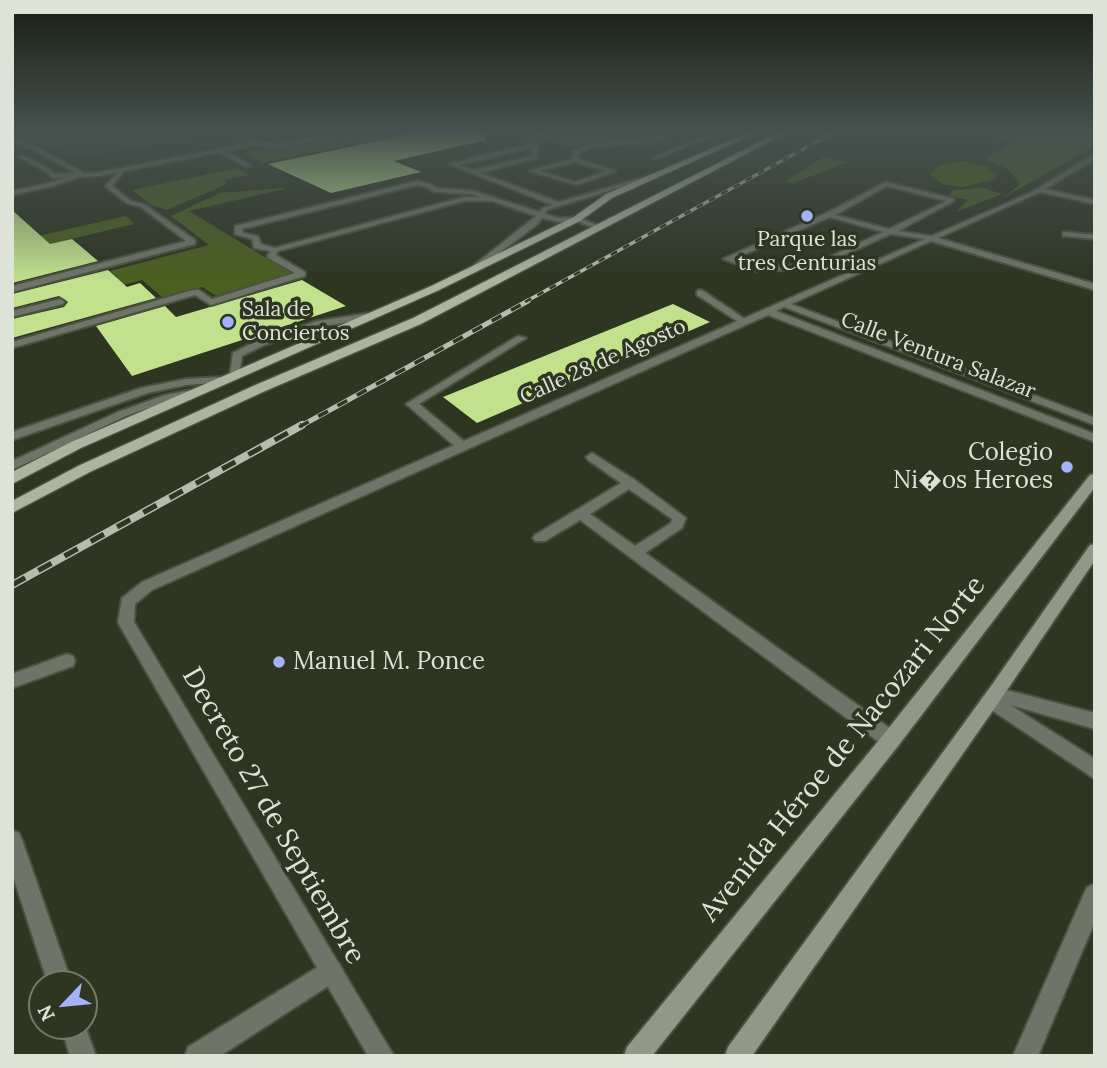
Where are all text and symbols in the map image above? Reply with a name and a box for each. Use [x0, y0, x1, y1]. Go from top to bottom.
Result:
marker: Parque las tres Centurias [799, 208, 815, 224]
place label: Parque las tres Centurias [738, 227, 876, 277]
place label: Sala de Conciertos [242, 297, 350, 347]
street label: Calle Ventura Salazar [837, 307, 1039, 405]
marker: Sala de Conciertos [220, 314, 236, 330]
street label: Calle 28 de Agosto [516, 314, 690, 410]
place label: Colegio Ni�os Heroes [893, 439, 1053, 495]
marker: Colegio Ni�os Heroes [1059, 459, 1075, 475]
street label: Avenida Héroe de Nacozari Norte [693, 569, 993, 929]
place label: Manuel M. Ponce [293, 648, 485, 676]
marker: Manuel M. Ponce [271, 654, 287, 670]
street label: Decreto 27 de Septiembre [174, 662, 372, 970]
north arrow [28, 970, 98, 1040]
text: N [32, 1001, 60, 1025]

